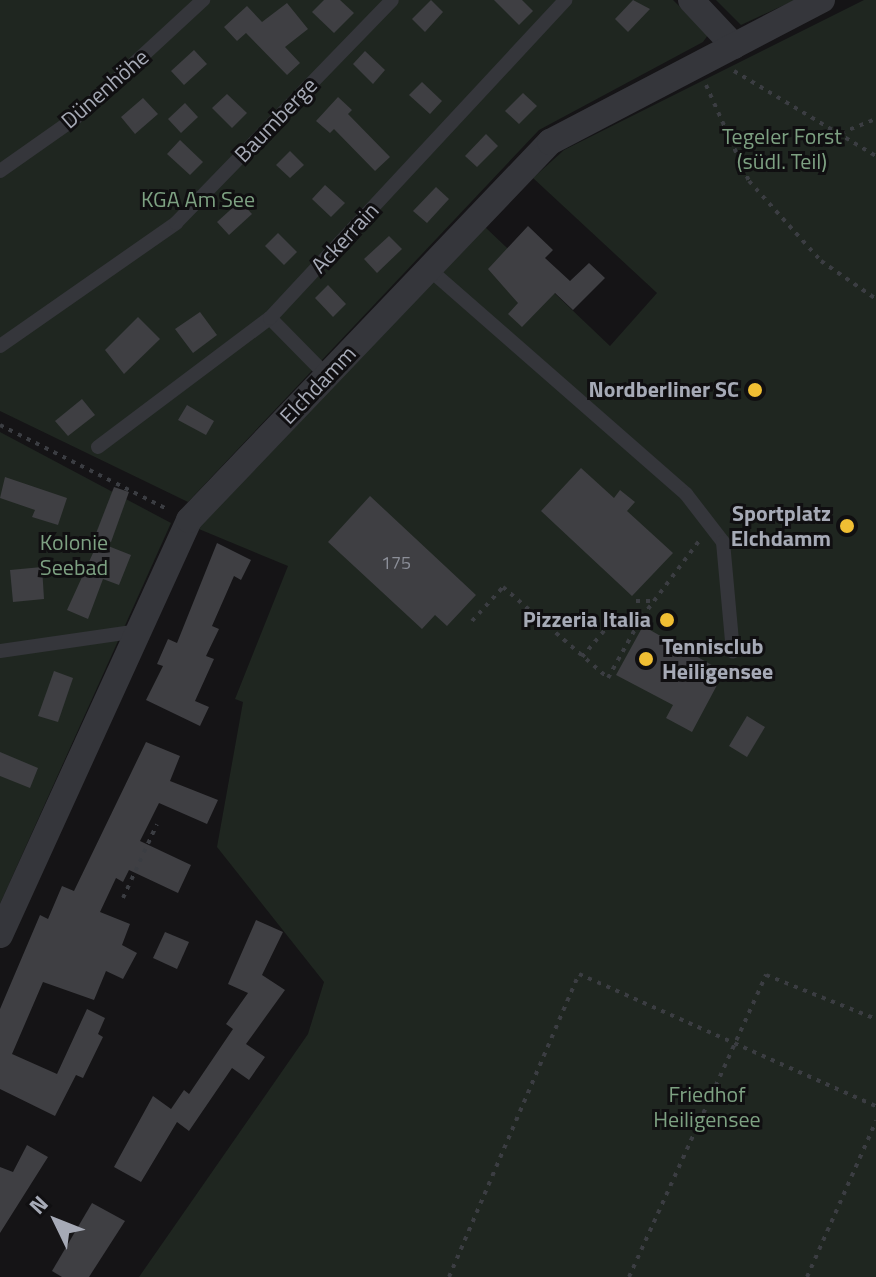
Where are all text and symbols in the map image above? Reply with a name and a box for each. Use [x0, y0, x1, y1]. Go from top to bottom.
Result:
street label: Dünenhöhe [56, 44, 154, 134]
street label: Baumberge [229, 72, 323, 168]
park label: Tegeler Forst (südl. Teil) [722, 123, 842, 174]
park label: KGA Am See [141, 187, 255, 213]
street label: Ackerrain [306, 197, 384, 279]
street label: Elchdamm [274, 341, 362, 429]
place label: Nordberliner SC [589, 377, 739, 403]
marker: Nordberliner SC [746, 381, 764, 399]
place label: Sportplatz Elchdamm [731, 500, 831, 552]
marker: Sportplatz Elchdamm [838, 517, 856, 535]
park label: Kolonie Seebad [40, 529, 108, 580]
house number: 175 [381, 552, 411, 574]
place label: Pizzeria Italia [523, 607, 651, 633]
marker: Pizzeria Italia [658, 611, 676, 629]
place label: Tennisclub Heiligensee [662, 633, 773, 684]
marker: Tennisclub Heiligensee [637, 650, 655, 668]
park label: Friedhof Heiligensee [653, 1081, 761, 1132]
north arrow [16, 1181, 96, 1261]
text: N [21, 1187, 56, 1222]

